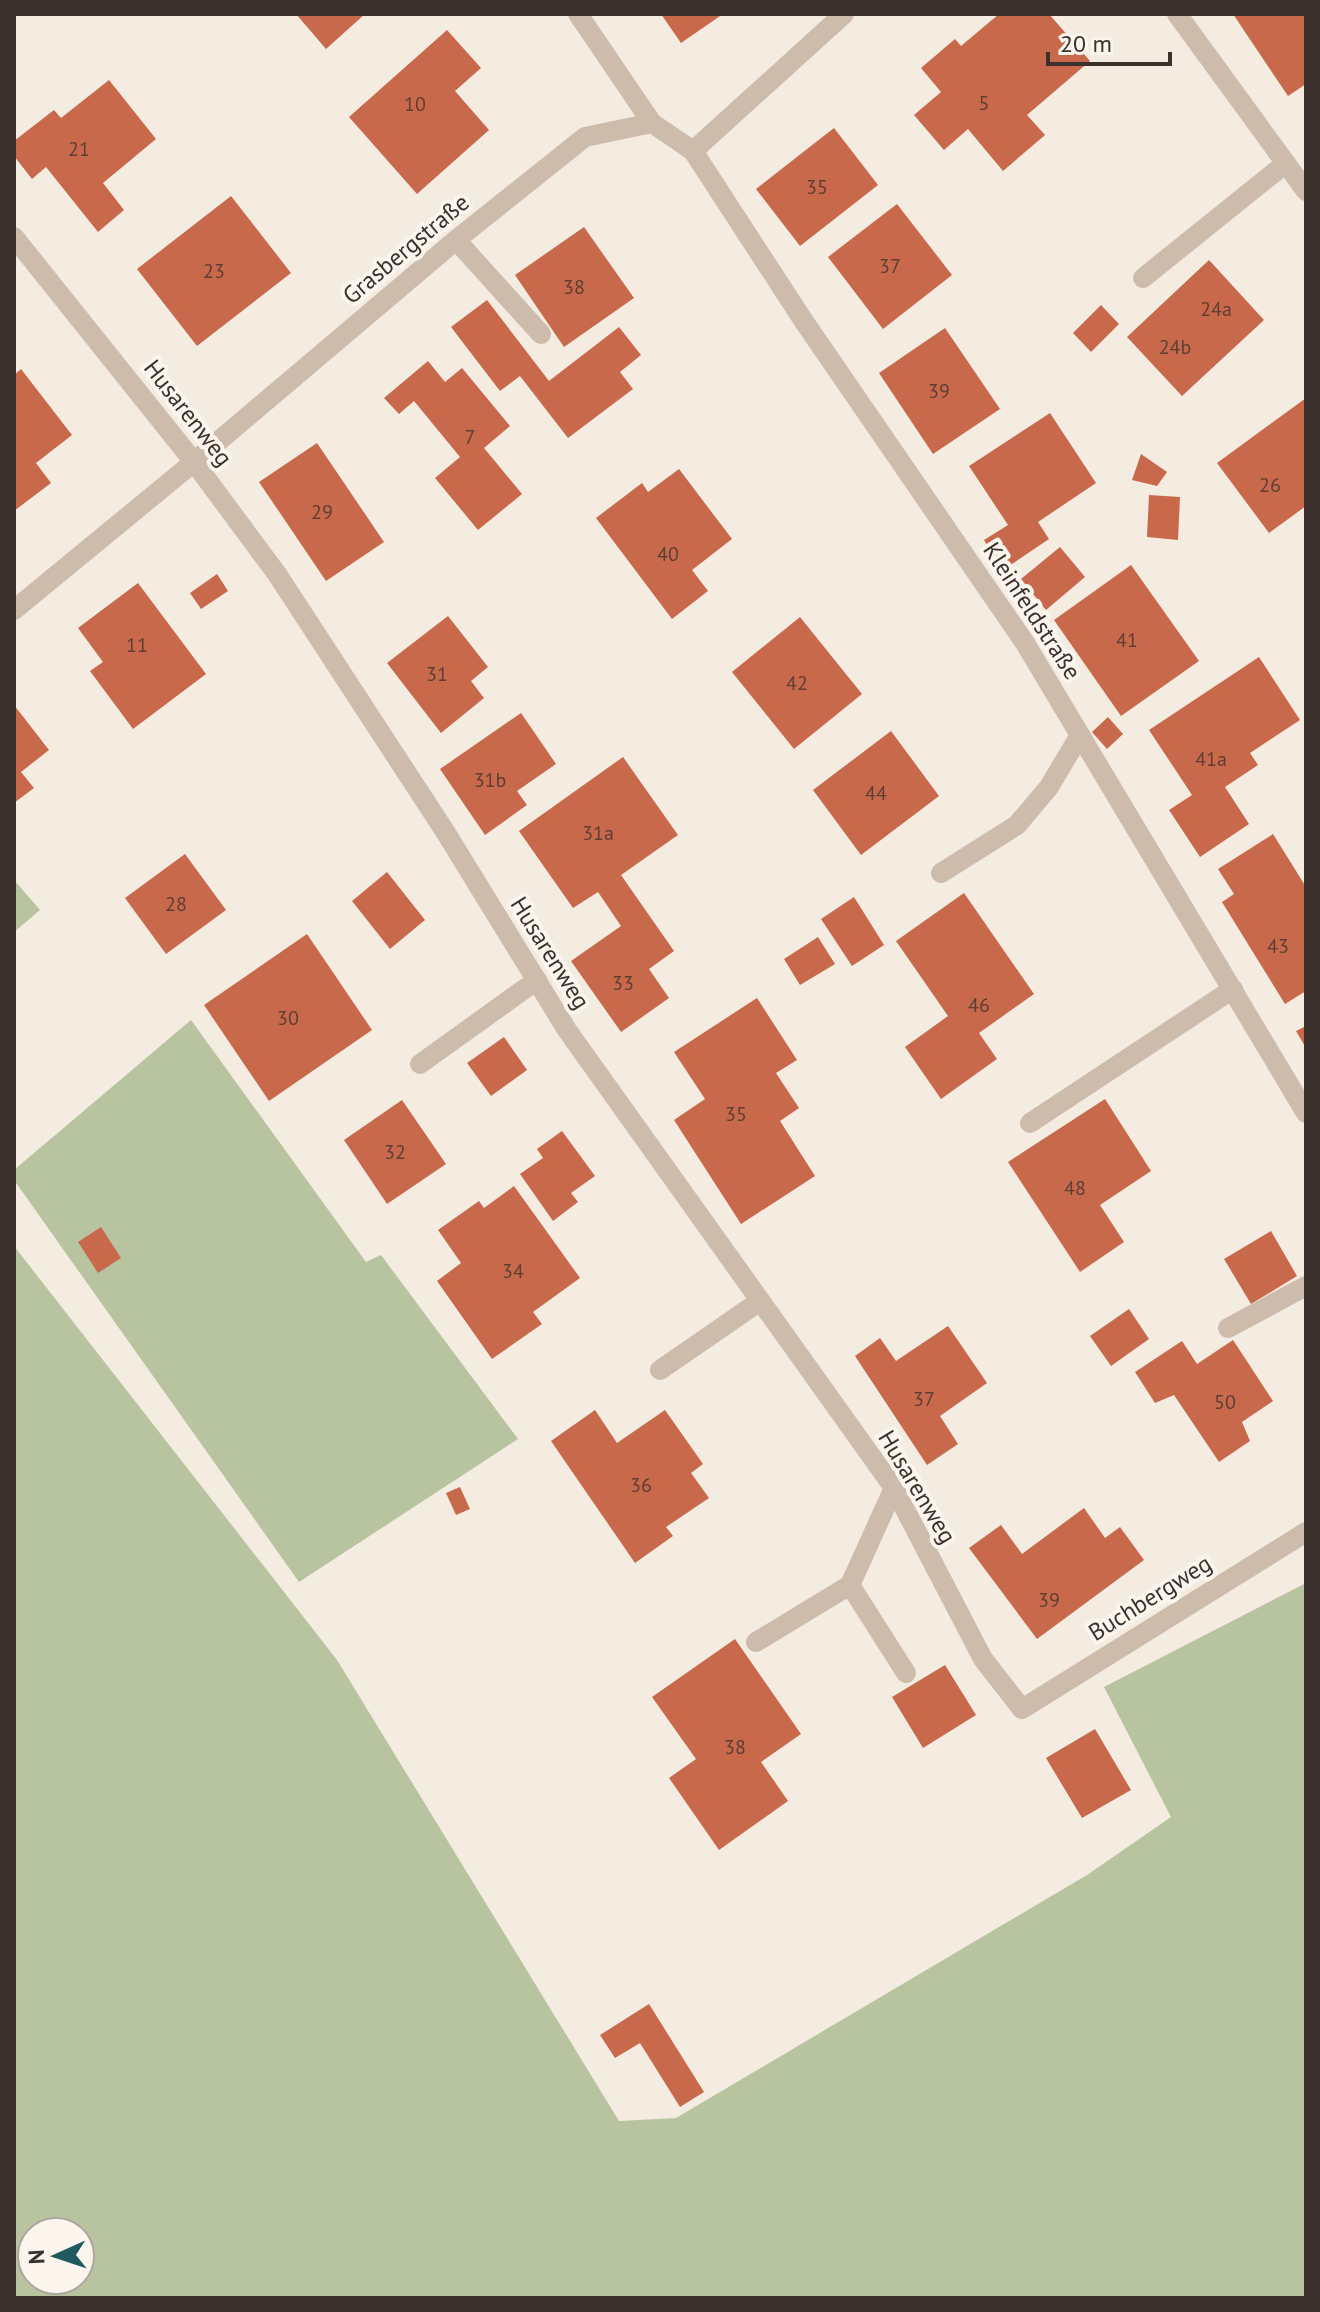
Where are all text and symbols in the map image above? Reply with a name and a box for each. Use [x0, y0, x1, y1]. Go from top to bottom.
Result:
scale bar [1048, 16, 1170, 66]
text: 20 m [1060, 28, 1112, 59]
house number: 5 [979, 90, 989, 116]
house number: 10 [404, 91, 426, 117]
house number: 21 [68, 136, 90, 162]
house number: 35 [806, 174, 828, 200]
street label: Grasbergstraße [336, 187, 475, 311]
house number: 37 [879, 253, 901, 279]
house number: 23 [203, 258, 225, 284]
house number: 38 [563, 274, 585, 300]
house number: 24a [1200, 296, 1232, 322]
house number: 24b [1159, 334, 1191, 360]
street label: Husarenweg [137, 353, 240, 472]
house number: 39 [928, 378, 950, 404]
house number: 7 [465, 424, 475, 450]
house number: 26 [1259, 472, 1281, 498]
house number: 29 [311, 499, 333, 525]
street label: Kleinfeldstraße [976, 536, 1088, 685]
house number: 40 [657, 541, 679, 567]
house number: 41 [1116, 627, 1138, 653]
house number: 11 [126, 632, 148, 658]
house number: 31 [426, 661, 448, 687]
house number: 42 [786, 670, 808, 696]
house number: 41a [1195, 746, 1227, 772]
house number: 31b [474, 767, 506, 793]
house number: 44 [865, 780, 887, 806]
house number: 31a [582, 820, 614, 846]
house number: 28 [165, 891, 187, 917]
street label: Husarenweg [504, 891, 597, 1015]
house number: 43 [1267, 933, 1289, 959]
house number: 33 [612, 970, 634, 996]
house number: 46 [968, 992, 990, 1018]
house number: 30 [277, 1005, 299, 1031]
house number: 35 [725, 1101, 747, 1127]
house number: 32 [384, 1139, 406, 1165]
house number: 48 [1064, 1175, 1086, 1201]
house number: 34 [502, 1258, 524, 1284]
house number: 37 [913, 1386, 935, 1412]
house number: 50 [1214, 1389, 1236, 1415]
street label: Husarenweg [872, 1424, 963, 1549]
house number: 36 [630, 1472, 652, 1498]
street label: Buchbergweg [1082, 1548, 1217, 1648]
house number: 39 [1038, 1587, 1060, 1613]
house number: 38 [724, 1734, 746, 1760]
north arrow [16, 2216, 96, 2296]
text: N [22, 2249, 50, 2265]

